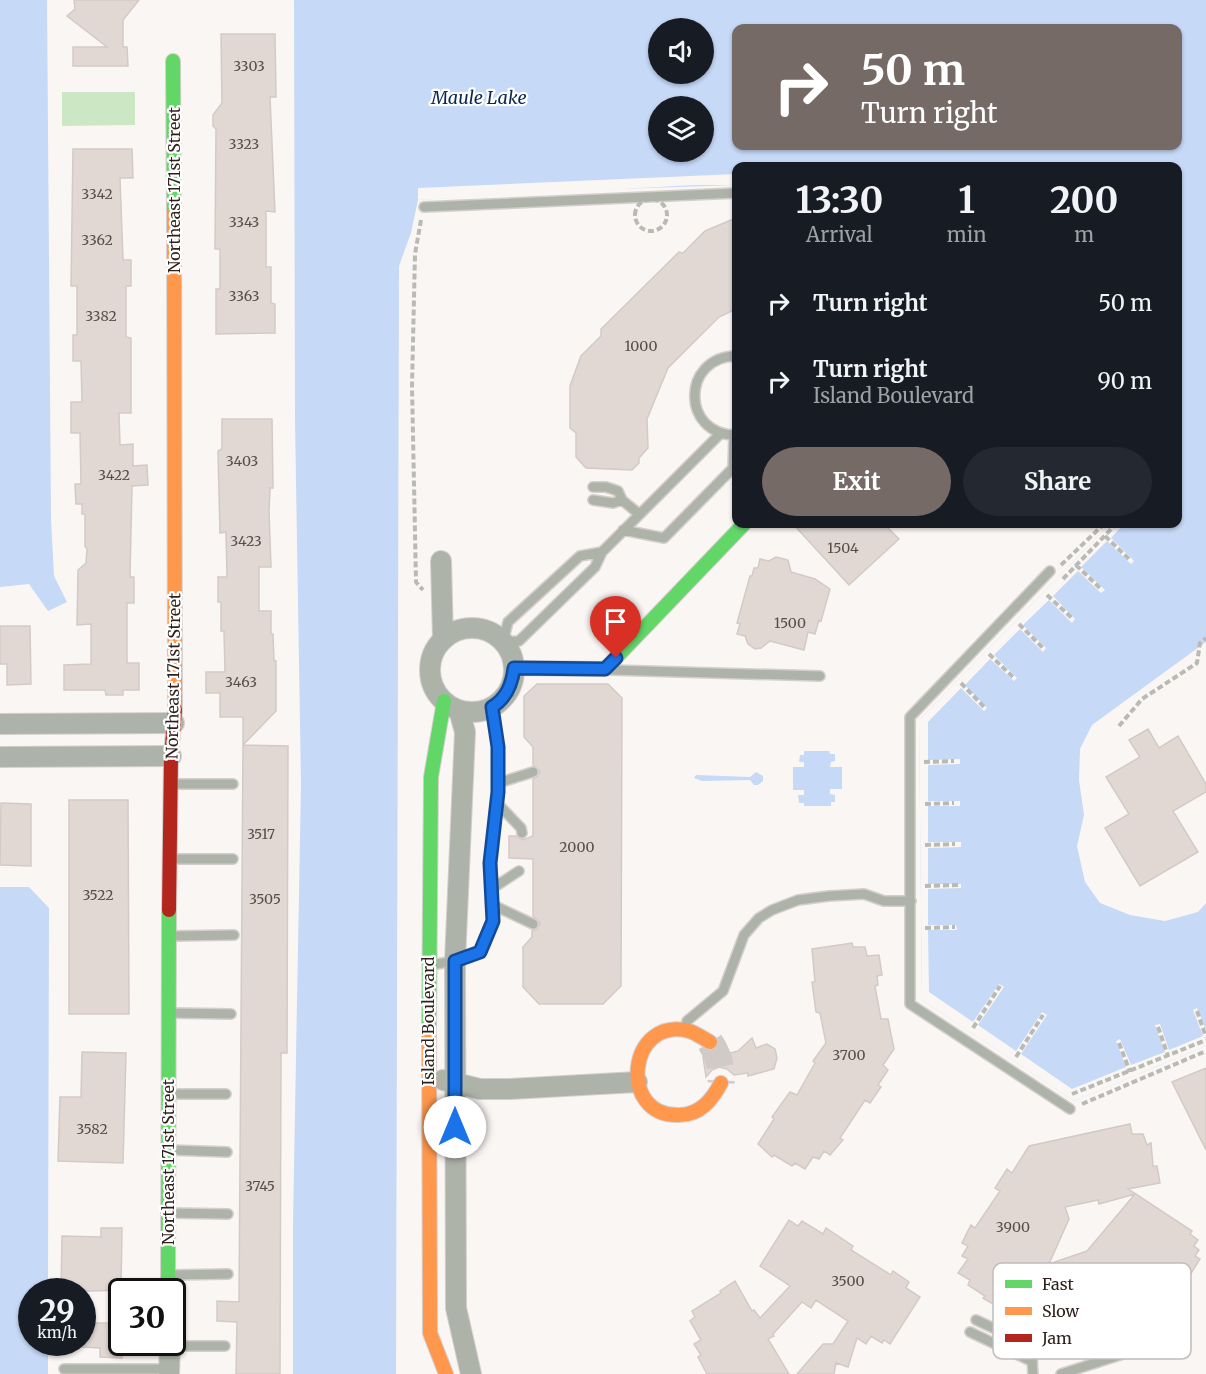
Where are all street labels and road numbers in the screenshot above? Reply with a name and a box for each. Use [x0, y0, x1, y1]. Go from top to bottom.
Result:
street label: Northeast 171st Street [164, 106, 184, 273]
street label: Northeast 171st Street [162, 592, 184, 759]
street label: Island Boulevard [418, 956, 438, 1085]
street label: Northeast 171st Street [158, 1078, 178, 1245]

